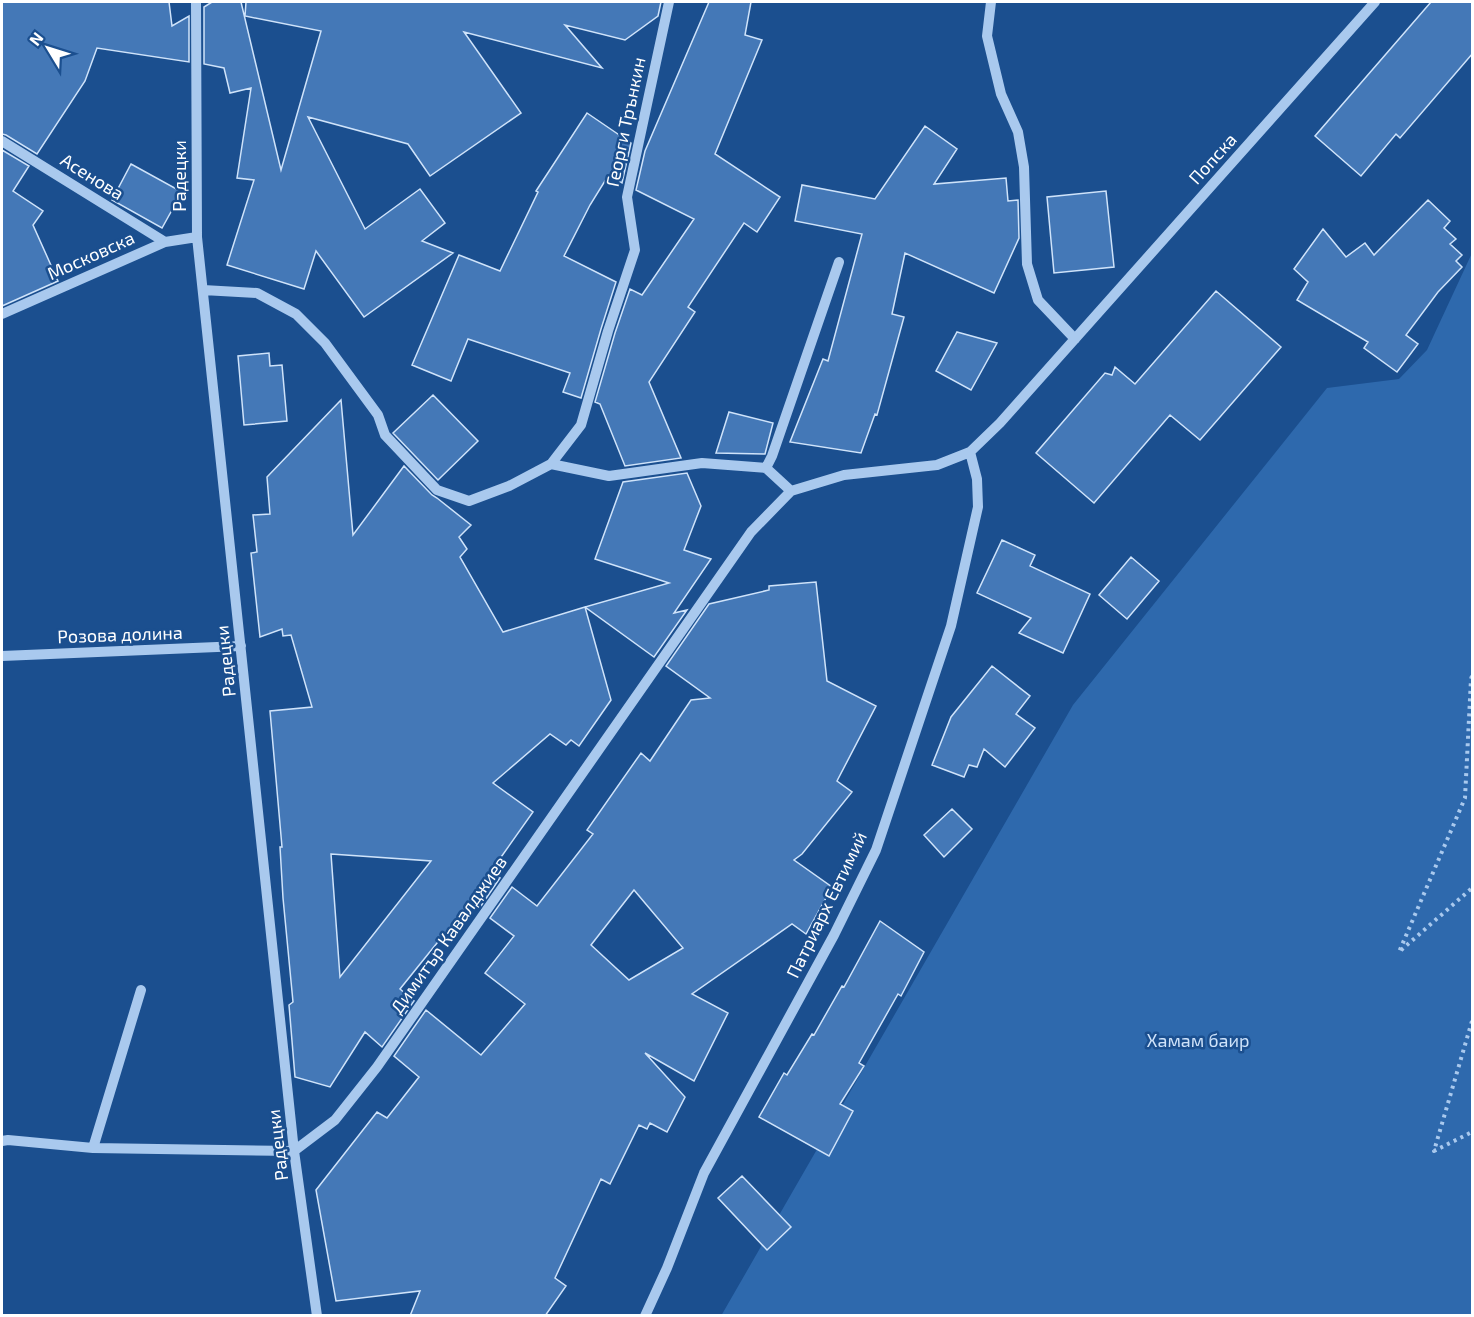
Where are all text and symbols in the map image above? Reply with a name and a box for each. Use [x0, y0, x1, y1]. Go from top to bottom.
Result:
north arrow [18, 18, 78, 78]
text: N [25, 28, 47, 49]
street label: Георги Трънкин [601, 55, 649, 189]
street label: Попска [1184, 128, 1241, 188]
street label: Радецки [168, 140, 190, 212]
street label: Асенова [57, 148, 128, 204]
street label: Московска [44, 226, 138, 284]
street label: Розова долина [57, 621, 183, 647]
street label: Радецки [210, 624, 240, 698]
street label: Патриарх Евтимий [781, 828, 871, 981]
street label: Димитър Кавалджиев [385, 851, 511, 1018]
park label: Хамам баир [1146, 1029, 1250, 1051]
street label: Радецки [262, 1108, 292, 1182]

